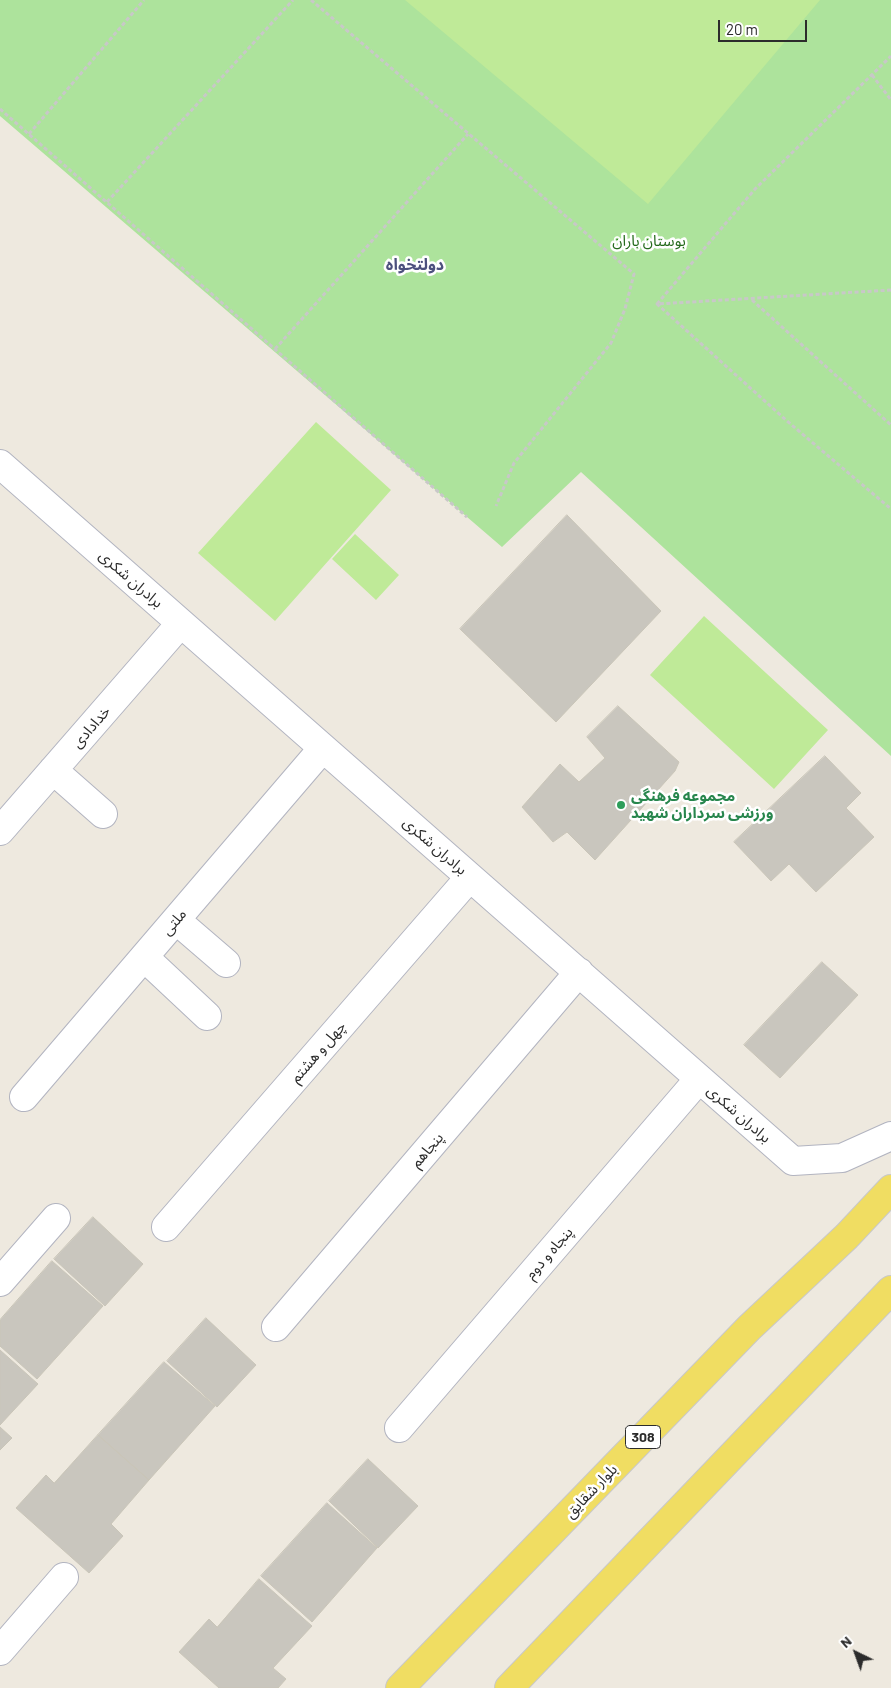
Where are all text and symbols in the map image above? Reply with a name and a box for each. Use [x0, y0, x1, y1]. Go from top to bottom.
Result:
scale bar [721, 10, 810, 42]
text: 20 m [726, 20, 758, 38]
park label: بوستان باران [612, 232, 686, 250]
district label: دولتخواه [386, 255, 444, 275]
street label: برادران شکری [95, 546, 167, 612]
street label: خدادادی [68, 702, 114, 752]
place label: مجموعه فرهنگی ورزشی سرداران شهید [631, 787, 773, 822]
marker: مجموعه فرهنگی ورزشی سرداران شهید [615, 799, 627, 811]
street label: برادران شکری [399, 813, 471, 879]
street label: ملتی [158, 905, 190, 939]
street label: چهل و هشتم [286, 1018, 350, 1086]
street label: برادران شکری [703, 1081, 775, 1147]
street label: پنجاهم [407, 1129, 447, 1171]
street label: پنجاه و دوم [521, 1223, 577, 1283]
road number: 308 [626, 1425, 660, 1448]
street label: بلوار شقایق [561, 1460, 621, 1522]
north arrow [831, 1628, 881, 1678]
text: N [836, 1632, 855, 1651]

